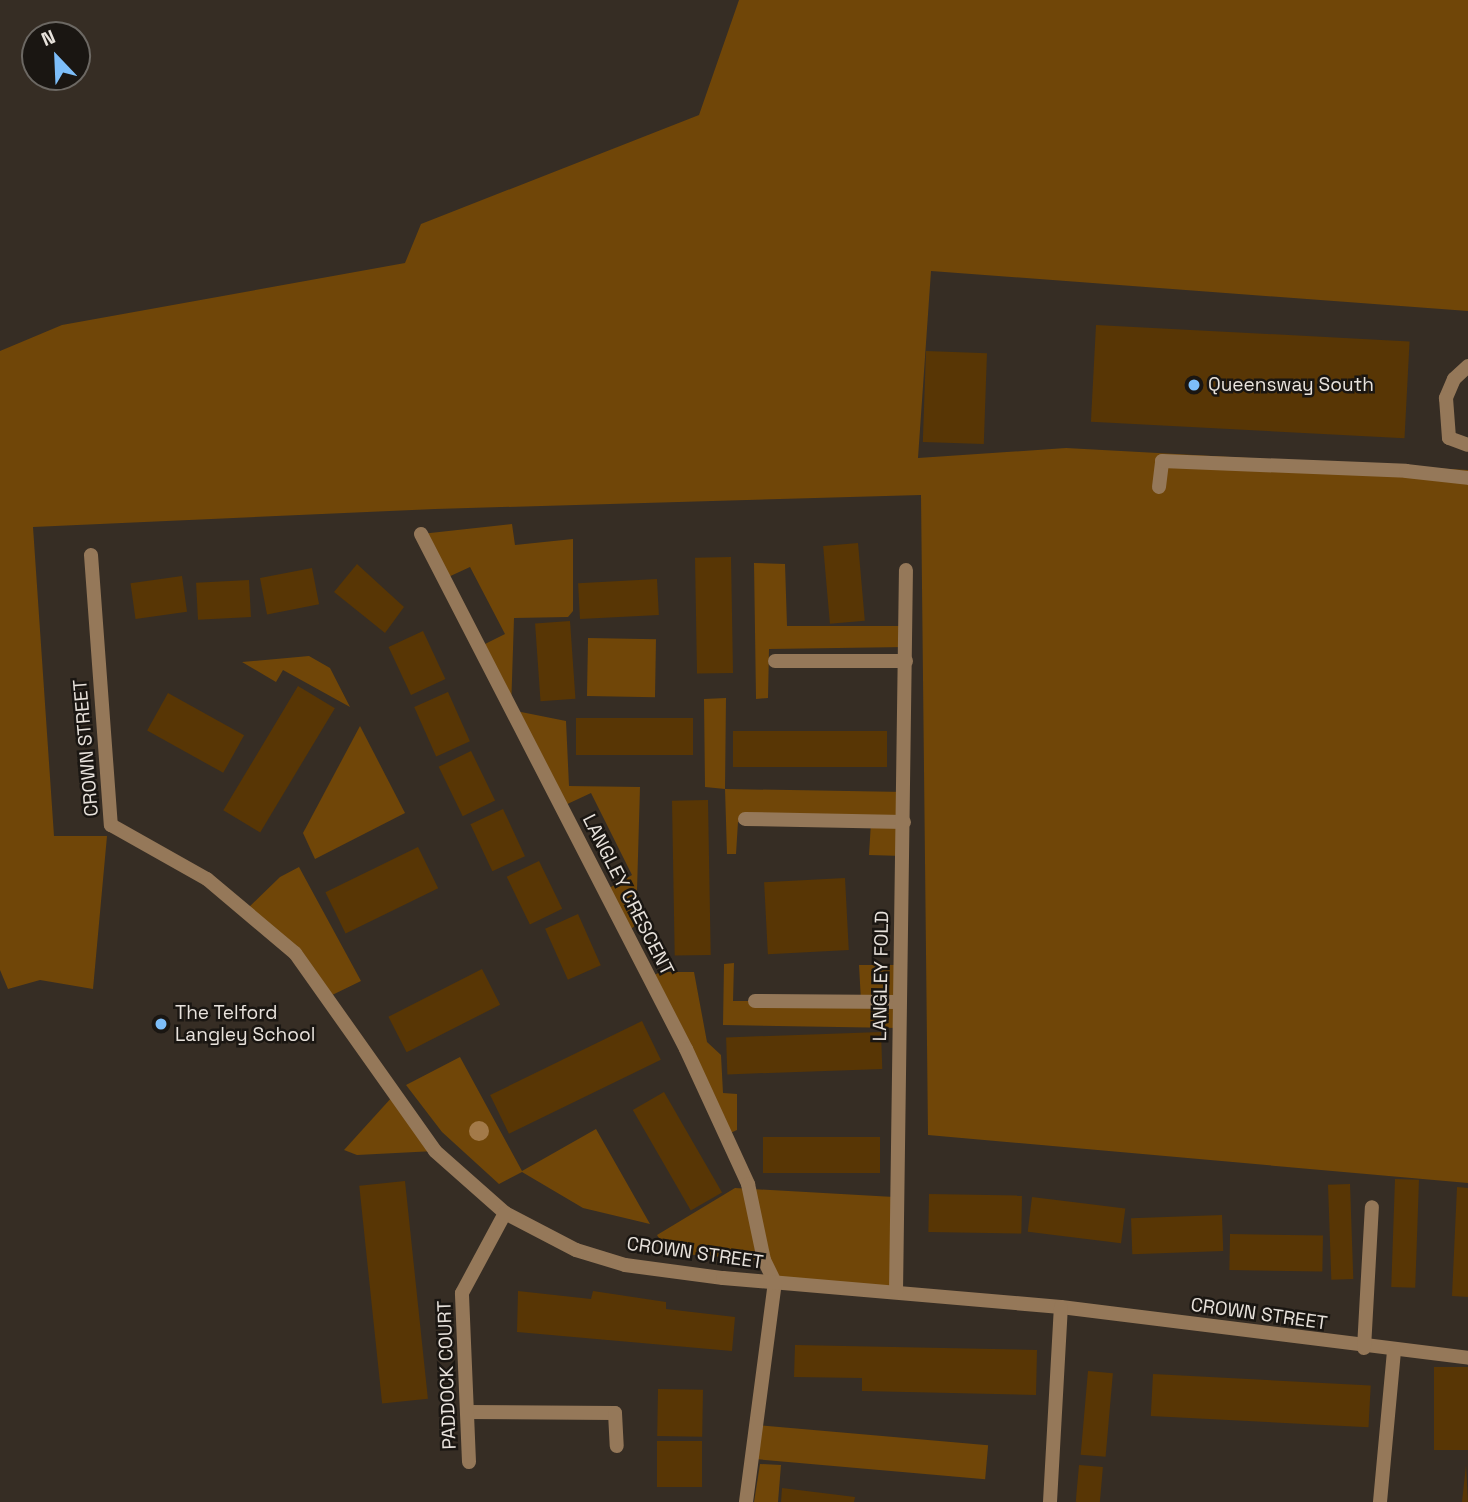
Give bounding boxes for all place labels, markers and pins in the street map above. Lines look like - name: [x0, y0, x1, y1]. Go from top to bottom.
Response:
- place label: Queensway South: [1208, 374, 1374, 396]
- marker: Queensway South: [1186, 377, 1202, 393]
- place label: The Telford Langley School: [175, 1002, 315, 1046]
- marker: The Telford Langley School: [153, 1016, 169, 1032]

